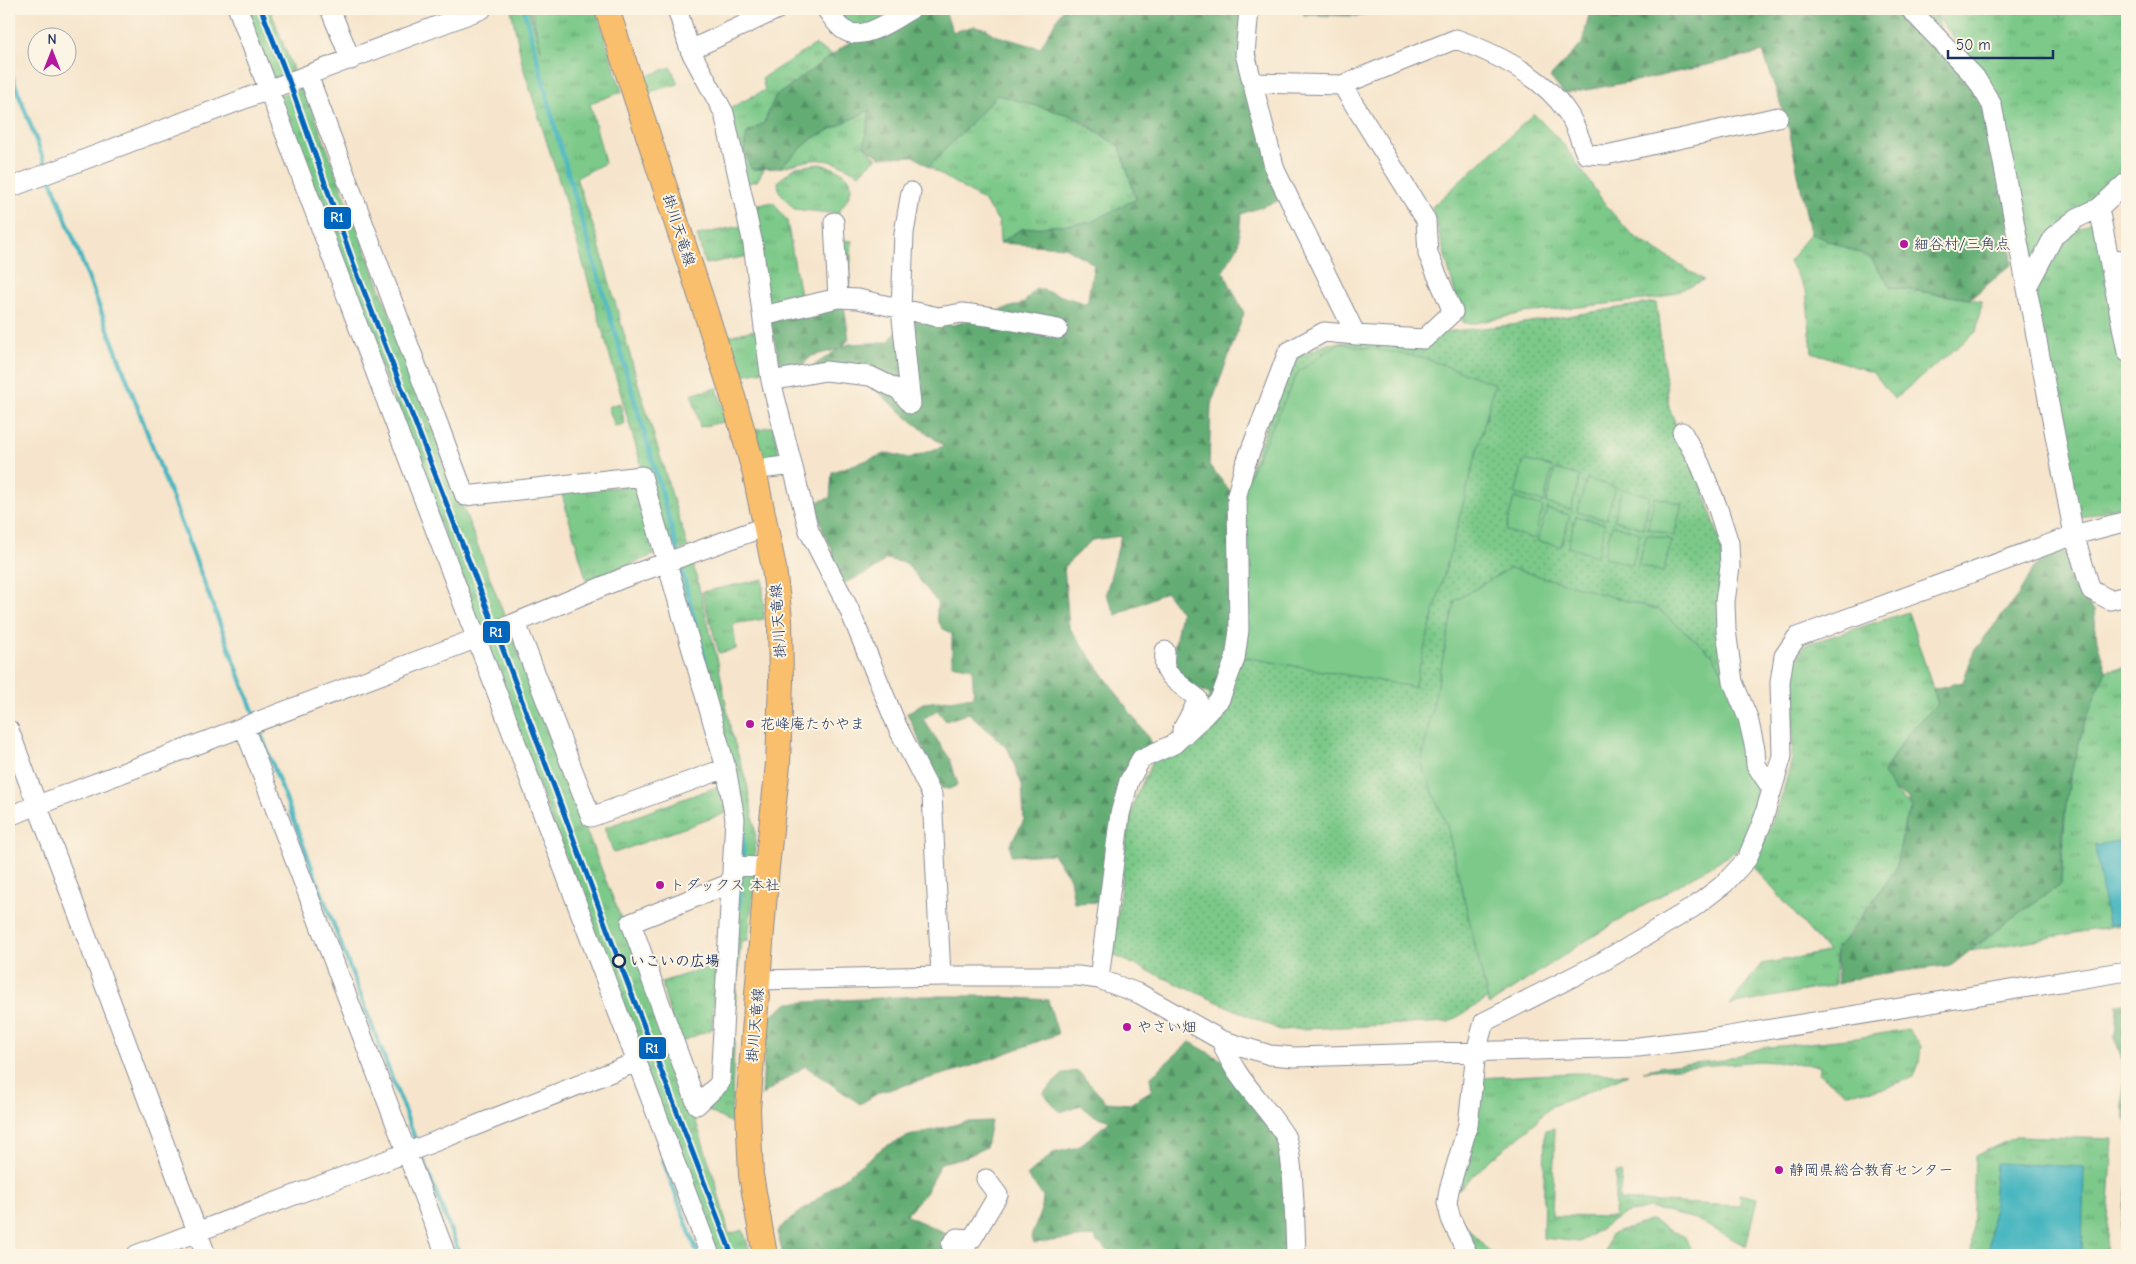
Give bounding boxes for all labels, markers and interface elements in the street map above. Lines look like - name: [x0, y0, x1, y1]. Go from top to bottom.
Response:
- north arrow: [28, 28, 78, 78]
- scale bar: [1948, 28, 2054, 60]
- text: N: [47, 31, 57, 48]
- text: 50 m: [1956, 36, 1991, 54]
- street label: 掛川天竜線: [659, 192, 699, 268]
- line badge: R1: [323, 206, 352, 230]
- text: R1: [330, 209, 344, 226]
- place label: 細谷村/三角点: [1914, 235, 2011, 253]
- marker: 細谷村/三角点: [1898, 238, 1910, 250]
- street label: 掛川天竜線: [766, 583, 790, 659]
- line badge: R1: [482, 620, 511, 644]
- text: R1: [489, 624, 503, 641]
- place label: 花峰庵たかやま: [760, 715, 865, 733]
- marker: 花峰庵たかやま: [744, 718, 756, 730]
- place label: トダックス 本社: [670, 876, 780, 894]
- marker: トダックス 本社: [654, 879, 666, 891]
- place label: いこいの広場: [630, 952, 720, 970]
- marker: いこいの広場: [612, 954, 626, 968]
- street label: 掛川天竜線: [743, 987, 767, 1063]
- place label: やさい畑: [1137, 1018, 1197, 1036]
- marker: やさい畑: [1121, 1021, 1133, 1033]
- line badge: R1: [638, 1036, 667, 1060]
- text: R1: [645, 1040, 659, 1057]
- place label: 静岡県総合教育センター: [1789, 1161, 1953, 1179]
- marker: 静岡県総合教育センター: [1773, 1164, 1785, 1176]

